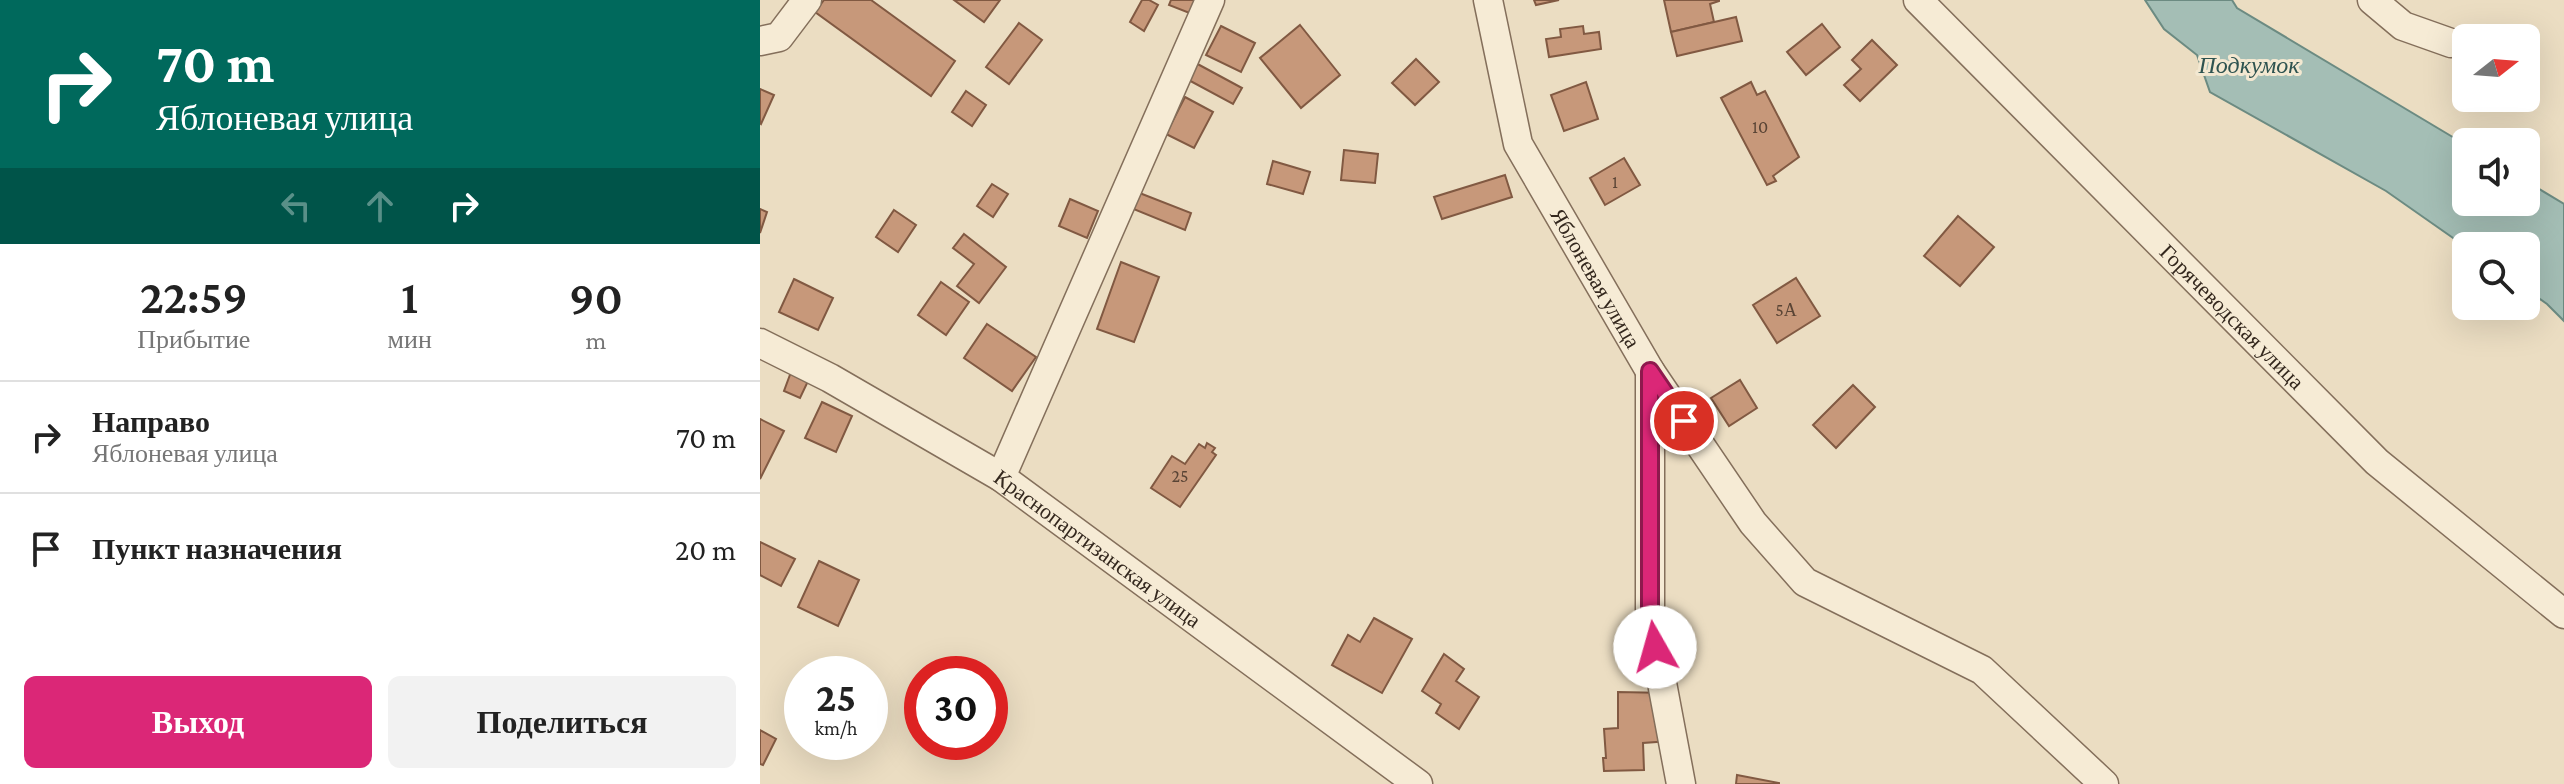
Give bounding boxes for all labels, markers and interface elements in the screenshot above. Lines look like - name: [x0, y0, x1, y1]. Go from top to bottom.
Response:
- north arrow: [2452, 24, 2540, 112]
- map controls: [2452, 24, 2540, 320]
- icon: right: [24, 32, 128, 136]
- text: 70 m: [156, 32, 275, 94]
- water label: Подкумок: [2198, 51, 2300, 78]
- text: Яблоневая улица: [156, 98, 413, 138]
- house number: 10: [1752, 117, 1768, 137]
- button: sound: [2452, 128, 2540, 216]
- house number: 1: [1612, 172, 1618, 192]
- icon: left: [274, 184, 318, 228]
- icon: ahead: [358, 184, 402, 228]
- icon: right: [442, 184, 486, 228]
- street label: Яблоневая улица: [1545, 204, 1646, 353]
- button: search: [2452, 232, 2540, 320]
- street label: Горячеводская улица: [2155, 239, 2309, 395]
- text: 22:59: [140, 270, 248, 323]
- text: 1: [401, 270, 418, 323]
- text: 90: [569, 271, 623, 324]
- house number: 5А: [1775, 300, 1797, 320]
- text: Прибытие: [137, 325, 250, 354]
- text: мин: [388, 325, 432, 354]
- text: m: [585, 326, 606, 355]
- pin: [1650, 387, 1718, 455]
- icon: arrive: [1662, 399, 1706, 443]
- text: Направо: [92, 405, 210, 438]
- icon: right: [24, 415, 68, 459]
- text: 70 m: [676, 421, 736, 454]
- text: Яблоневая улица: [92, 439, 278, 468]
- street label: Краснопартизанская улица: [989, 464, 1206, 633]
- house number: 25: [1171, 466, 1189, 486]
- icon: arrive: [24, 527, 68, 571]
- text: Пункт назначения: [92, 532, 342, 565]
- text: 20 m: [675, 533, 736, 566]
- position arrow: [1613, 605, 1697, 689]
- speed limit sign: 30: [904, 656, 1008, 760]
- text: 25: [816, 675, 856, 720]
- button: Выход: [24, 676, 372, 768]
- button: Поделиться: [388, 676, 736, 768]
- text: km/h: [814, 717, 858, 739]

